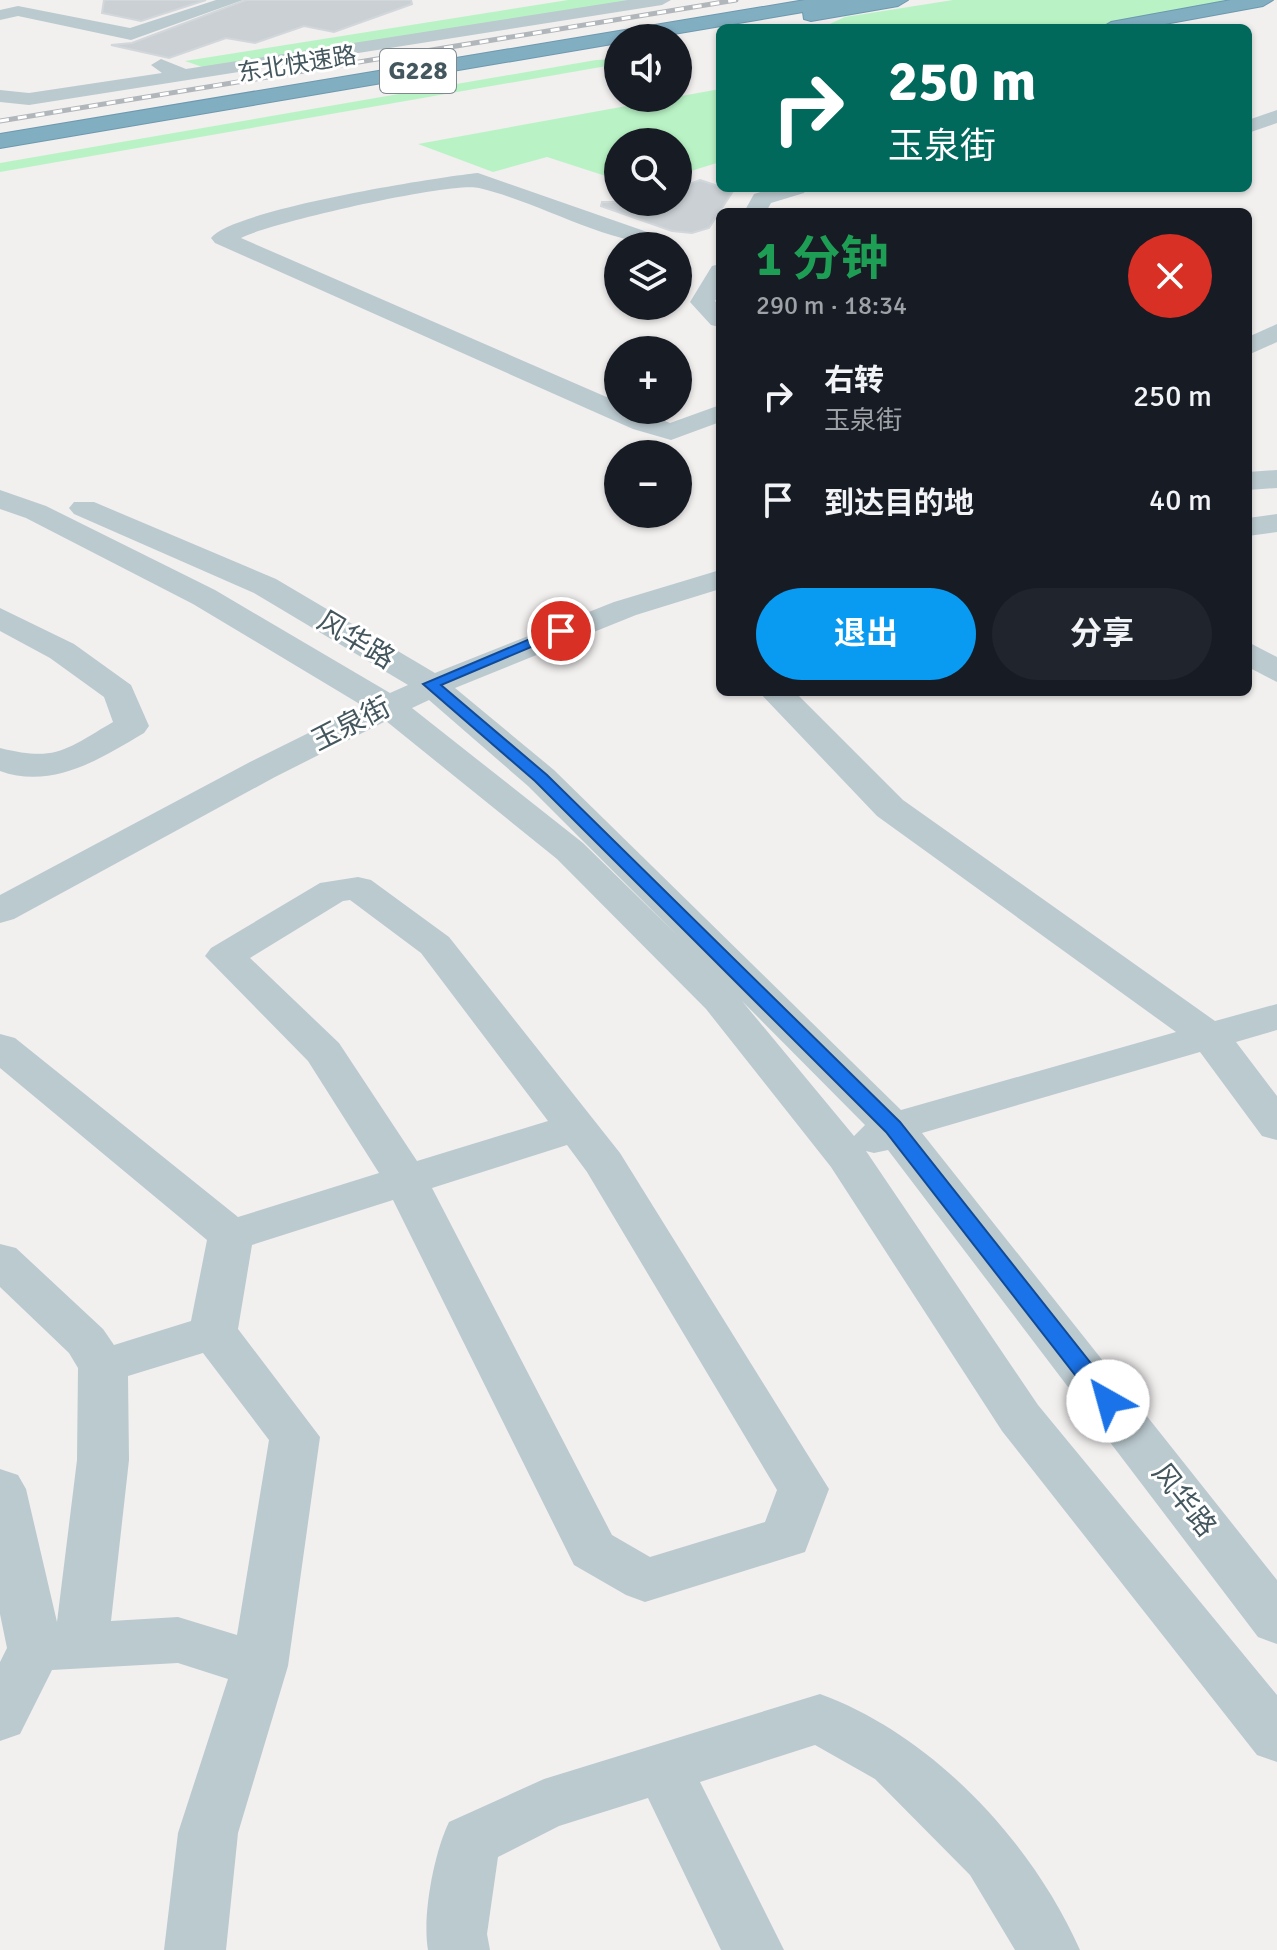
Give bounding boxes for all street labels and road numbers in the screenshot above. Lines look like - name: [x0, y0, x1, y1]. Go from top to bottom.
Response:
- street label: 东北快速路: [235, 40, 359, 88]
- road number: G228: [380, 49, 456, 93]
- street label: 风华路: [311, 604, 401, 676]
- street label: 玉泉街: [306, 690, 396, 758]
- street label: 风华路: [1145, 1456, 1223, 1544]

